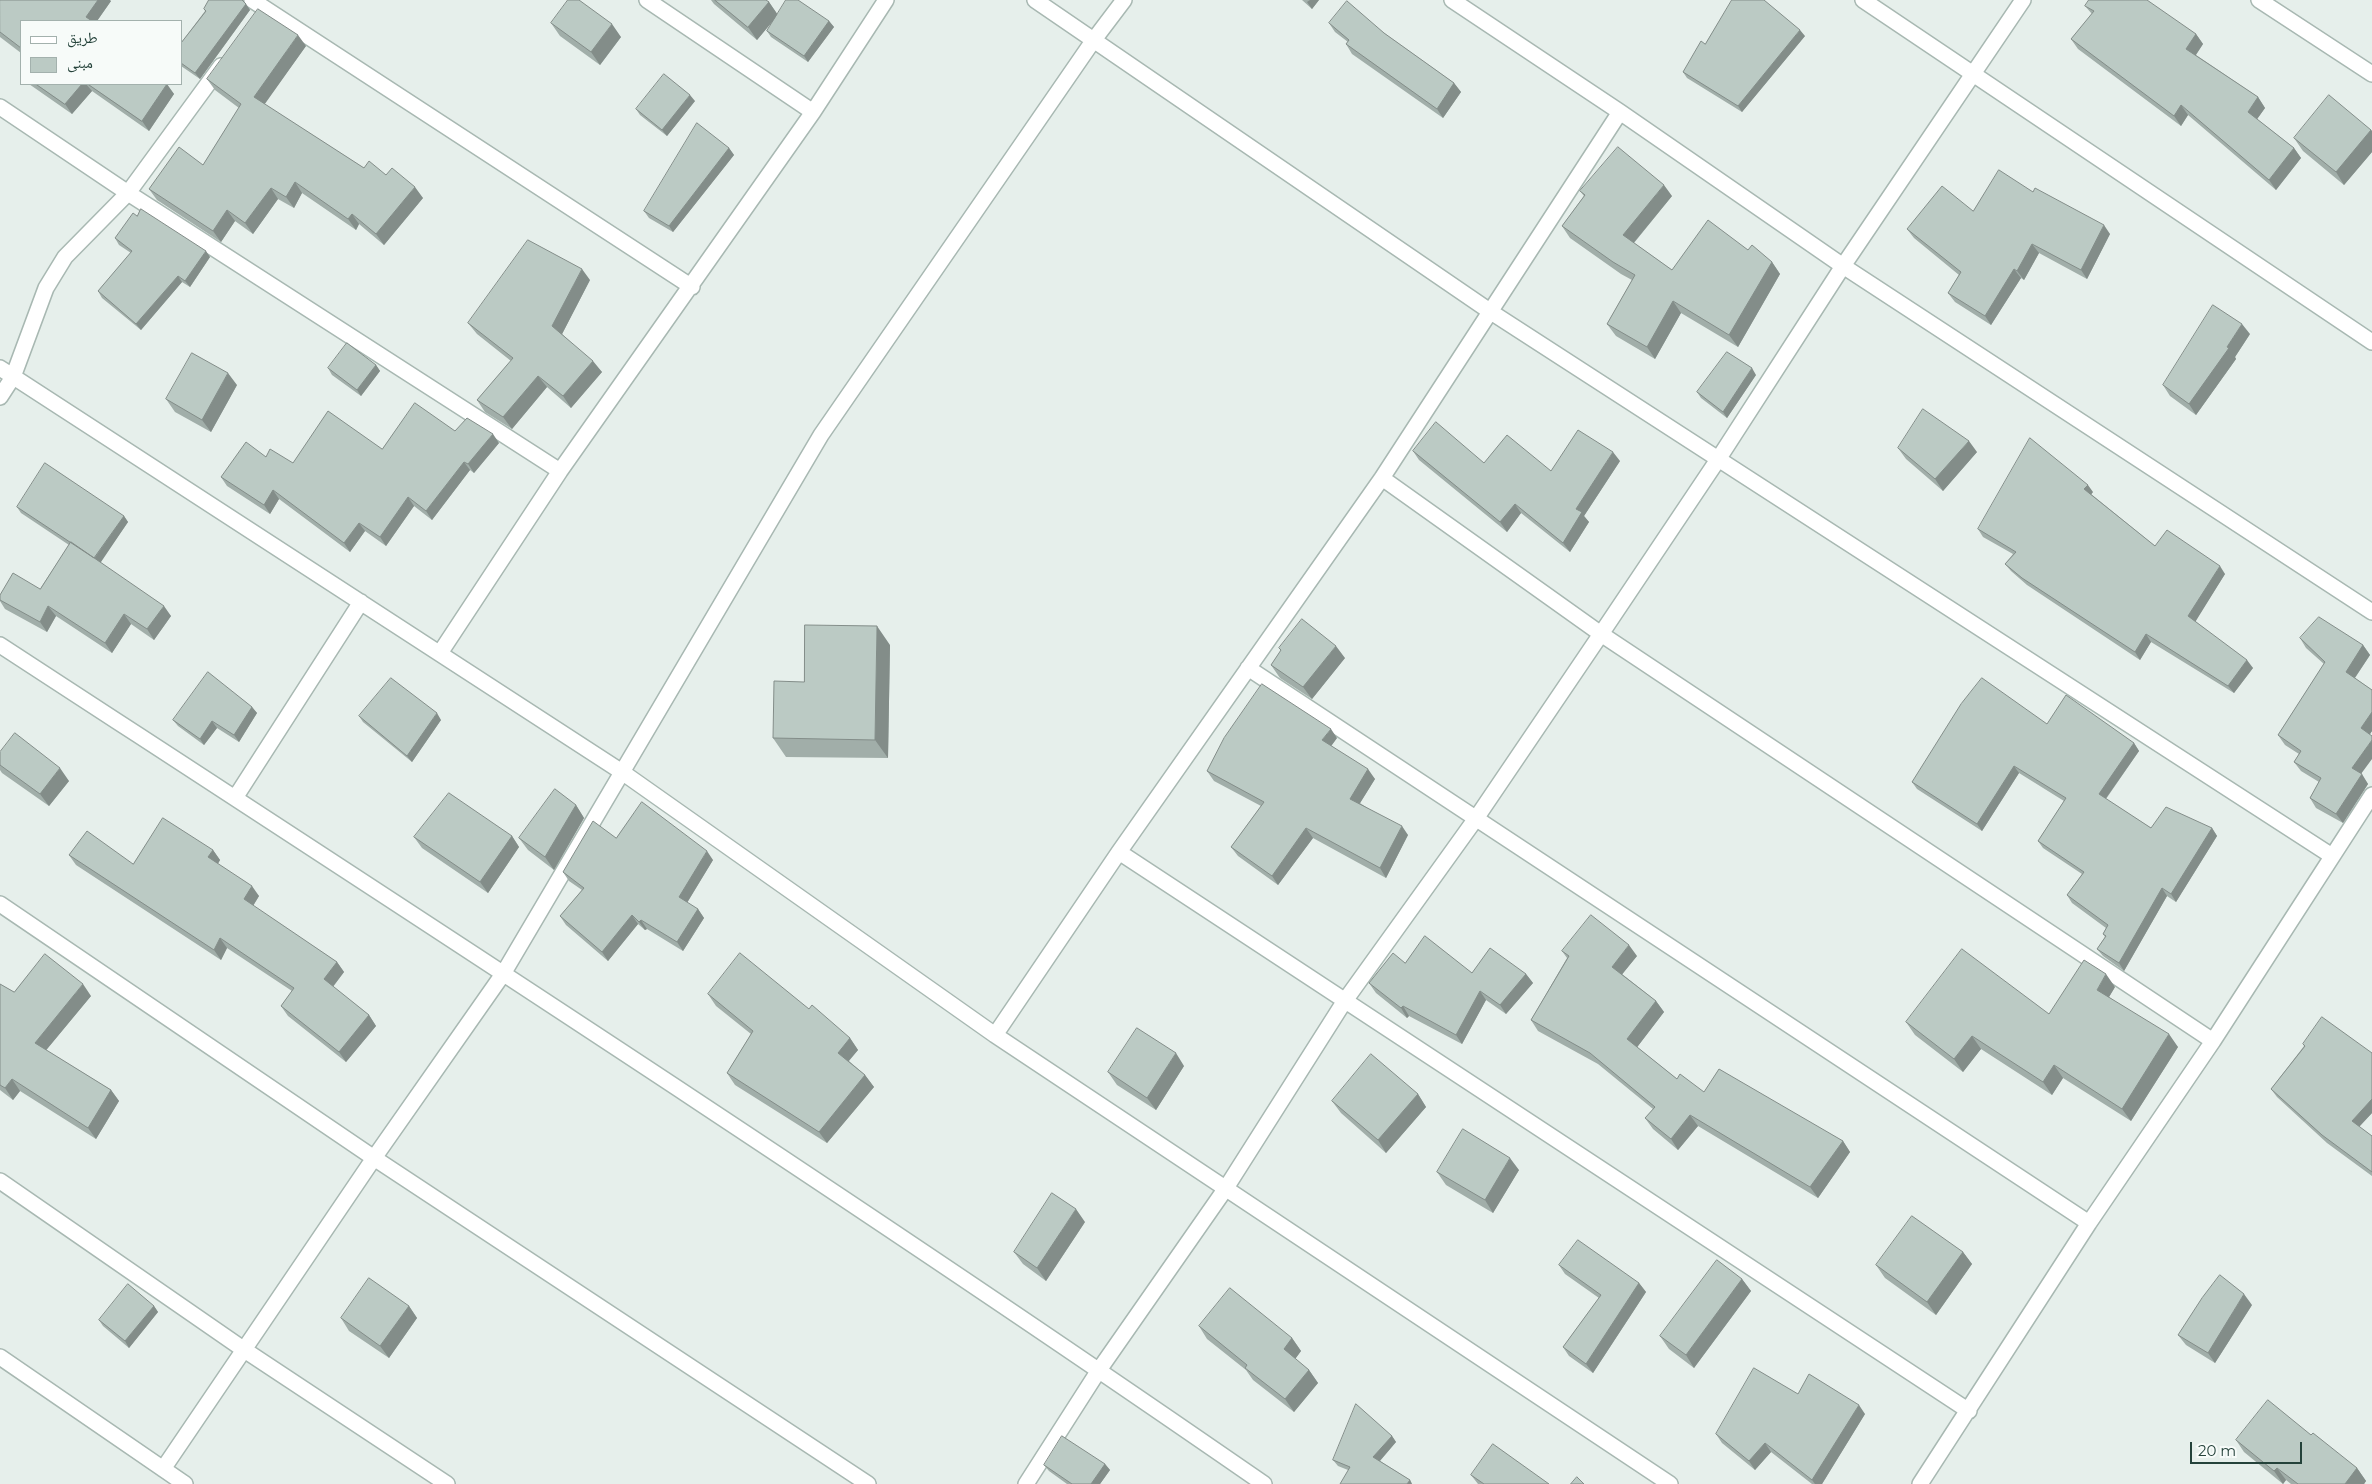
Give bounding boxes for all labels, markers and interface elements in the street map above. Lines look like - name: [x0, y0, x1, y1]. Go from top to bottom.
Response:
- legend: [20, 20, 182, 85]
- text: طريق: [67, 28, 98, 47]
- text: مبنى: [67, 53, 93, 72]
- scale bar: [2192, 1432, 2304, 1464]
- text: 20 m: [2198, 1441, 2236, 1460]

